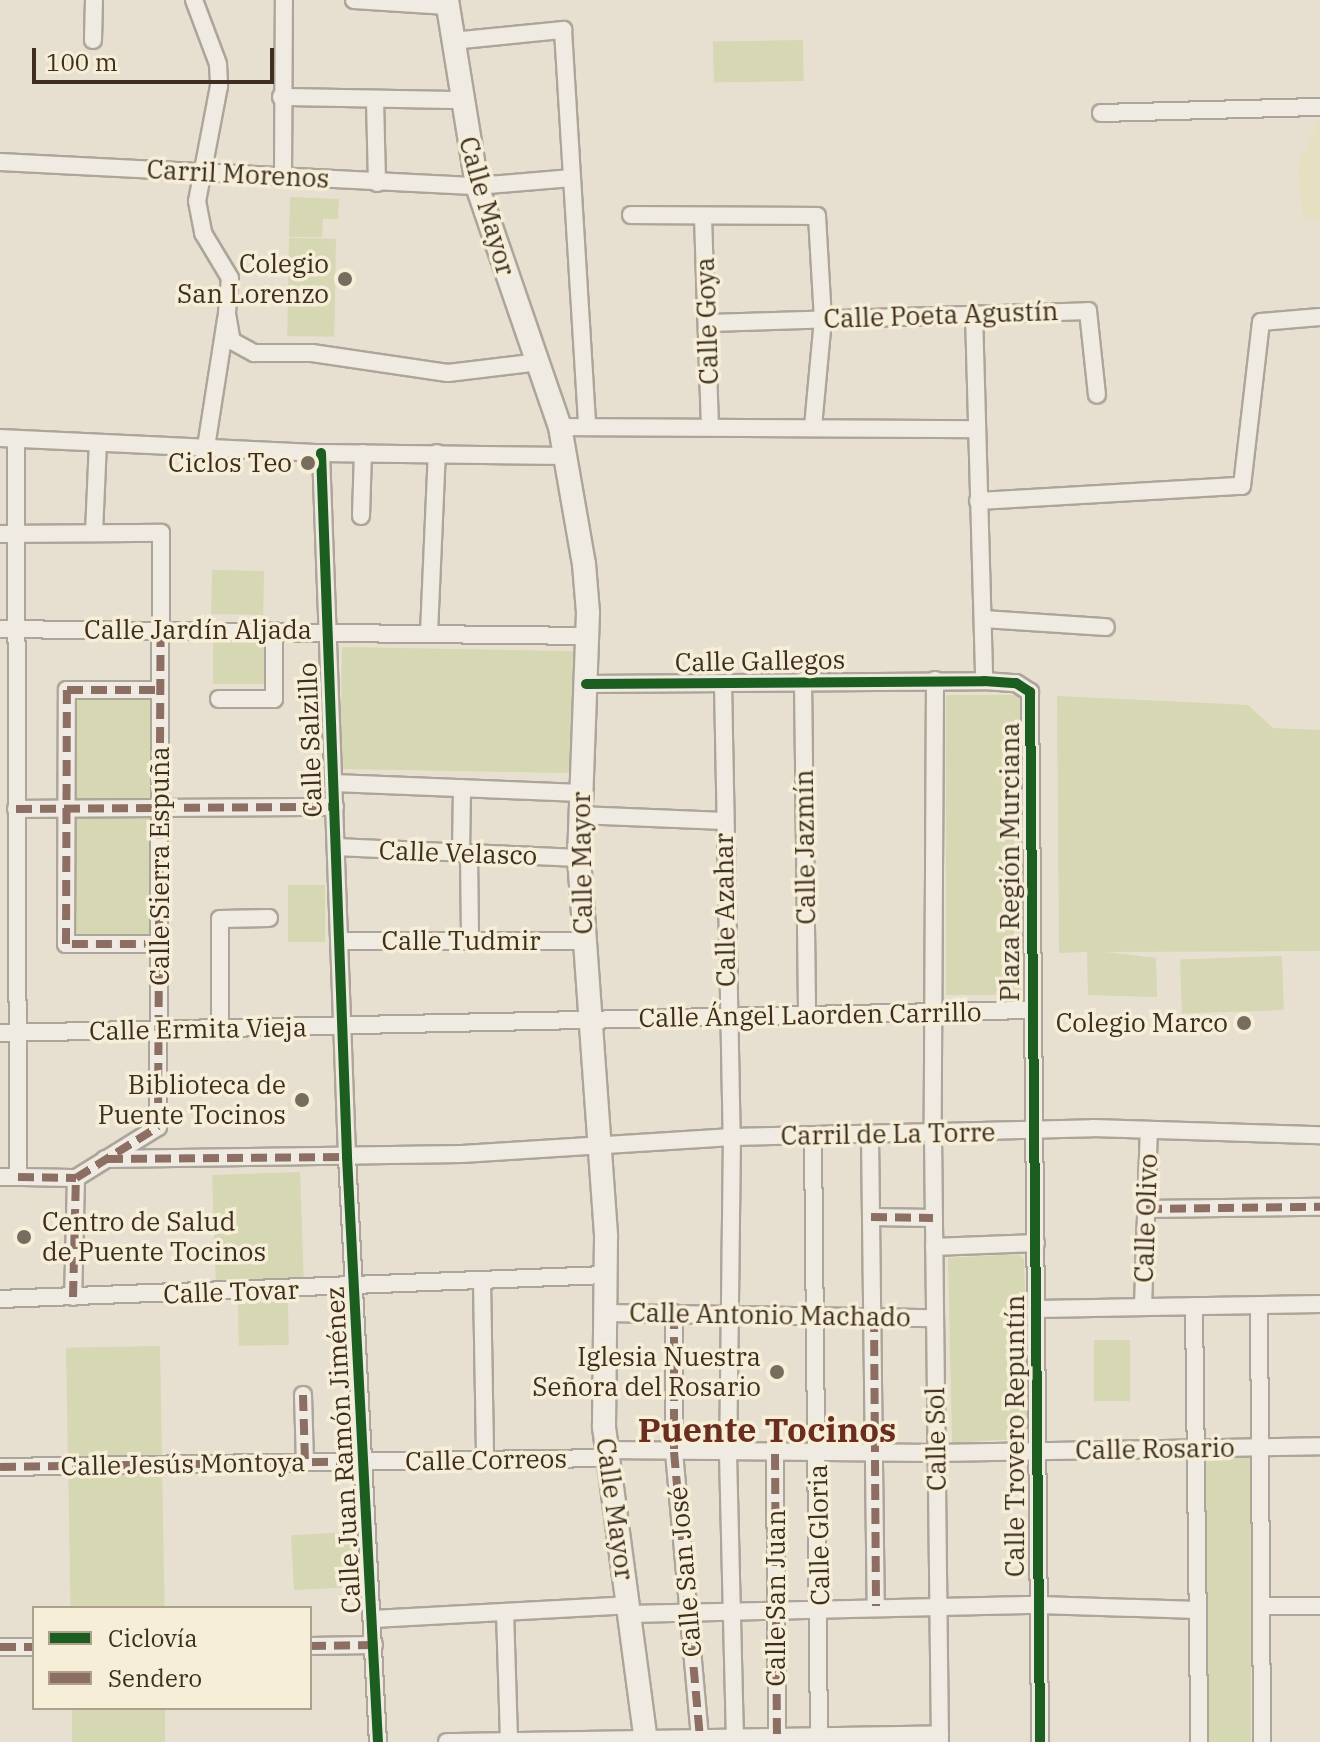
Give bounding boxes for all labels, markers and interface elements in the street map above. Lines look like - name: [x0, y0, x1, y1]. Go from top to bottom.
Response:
- scale bar: [36, 32, 278, 82]
- text: 100 m: [46, 46, 118, 78]
- street label: Calle Mayor: [452, 133, 522, 279]
- street label: Carril Morenos: [146, 154, 330, 194]
- place label: Colegio San Lorenzo: [177, 248, 329, 310]
- street label: Calle Goya: [689, 257, 725, 385]
- marker: Colegio San Lorenzo: [336, 270, 354, 288]
- street label: Calle Poeta Agustín: [823, 295, 1059, 335]
- place label: Ciclos Teo: [168, 447, 292, 479]
- marker: Ciclos Teo: [299, 454, 317, 472]
- street label: Calle Jardín Aljada: [84, 614, 312, 646]
- street label: Calle Gallegos: [675, 644, 845, 678]
- street label: Calle Salzillo: [292, 662, 328, 818]
- street label: Plaza Región Murciana: [994, 722, 1026, 1002]
- street label: Calle Sierra Espuña: [144, 746, 176, 986]
- street label: Calle Jazmín: [788, 769, 822, 925]
- street label: Calle Mayor: [565, 791, 599, 935]
- street label: Calle Azahar: [708, 833, 742, 987]
- street label: Calle Velasco: [378, 835, 538, 871]
- street label: Calle Tudmir: [381, 925, 541, 957]
- street label: Calle Ángel Laorden Carrillo: [638, 996, 982, 1034]
- place label: Colegio Marco: [1056, 1007, 1228, 1039]
- street label: Calle Ermita Vieja: [89, 1012, 307, 1046]
- marker: Colegio Marco: [1235, 1014, 1253, 1032]
- place label: Biblioteca de Puente Tocinos: [98, 1069, 286, 1130]
- marker: Biblioteca de Puente Tocinos: [293, 1091, 311, 1109]
- street label: Carril de La Torre: [780, 1117, 996, 1151]
- street label: Calle Olivo: [1128, 1153, 1164, 1283]
- place label: Centro de Salud de Puente Tocinos: [42, 1206, 266, 1268]
- marker: Centro de Salud de Puente Tocinos: [13, 1226, 35, 1248]
- street label: Calle Tovar: [163, 1274, 299, 1310]
- street label: Calle Juan Ramón Jiménez: [319, 1286, 367, 1614]
- street label: Calle Trovero Repuntín: [999, 1295, 1031, 1577]
- street label: Calle Antonio Machado: [629, 1297, 911, 1333]
- place label: Iglesia Nuestra Señora del Rosario: [532, 1341, 761, 1402]
- marker: Iglesia Nuestra Señora del Rosario: [768, 1363, 786, 1381]
- street label: Calle Sol: [919, 1387, 953, 1491]
- district label: Puente Tocinos: [638, 1410, 896, 1450]
- street label: Calle Rosario: [1075, 1432, 1235, 1466]
- street label: Calle Mayor: [590, 1436, 640, 1582]
- street label: Calle Correos: [405, 1443, 567, 1477]
- street label: Calle Jesús Montoya: [60, 1446, 306, 1482]
- street label: Calle Gloria: [802, 1464, 836, 1606]
- street label: Calle San José: [662, 1485, 708, 1659]
- street label: Calle San Juan: [760, 1509, 792, 1687]
- legend: [32, 1606, 312, 1710]
- text: Ciclovía: [108, 1622, 198, 1654]
- text: Sendero: [108, 1662, 202, 1694]

